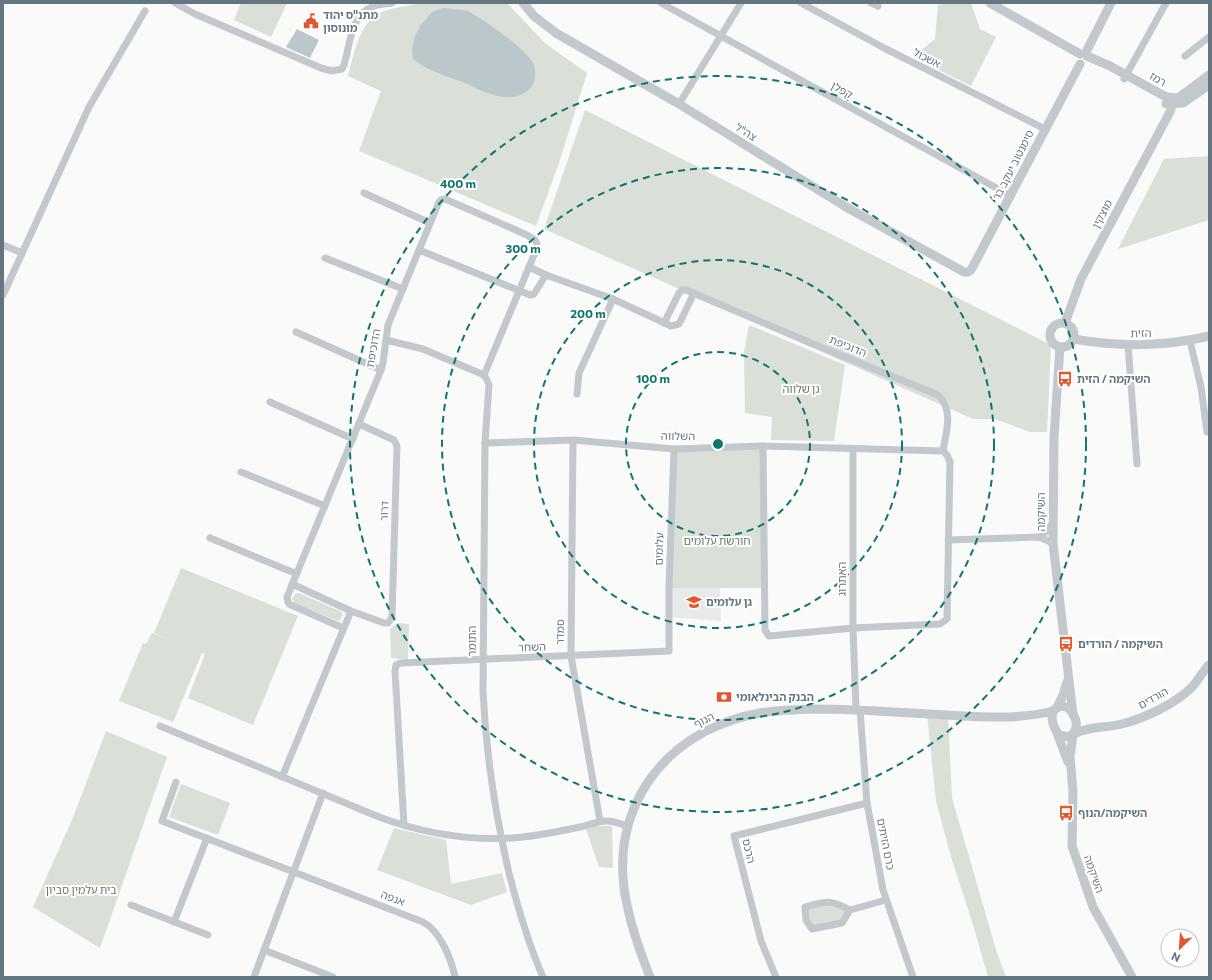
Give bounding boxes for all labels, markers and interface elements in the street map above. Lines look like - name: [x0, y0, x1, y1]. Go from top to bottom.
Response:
- place label: מתנ"ס יהוד מונוסון: [323, 8, 378, 34]
- public building icon: מתנ"ס יהוד מונוסון: [302, 12, 320, 30]
- street label: אשכול: [911, 45, 943, 70]
- street label: רמז: [1148, 69, 1169, 88]
- street label: קפלן: [829, 78, 855, 101]
- street label: צה"ל: [733, 120, 759, 143]
- street label: סימנטוב יעקב בר: [989, 128, 1036, 202]
- text: 400 m: [440, 176, 476, 190]
- street label: מוצקין: [1089, 197, 1114, 230]
- text: 300 m: [505, 241, 541, 255]
- text: 200 m: [570, 306, 606, 320]
- street label: הזית: [1130, 326, 1152, 339]
- street label: הדוכיפת: [363, 327, 382, 368]
- street label: הדוכיפת: [828, 332, 869, 359]
- bus stop icon: השיקמה / הזית: [1056, 370, 1074, 388]
- text: 100 m: [636, 371, 670, 385]
- place label: השיקמה / הזית: [1077, 372, 1151, 385]
- park label: גן שלווה: [782, 382, 820, 395]
- street label: השלווה: [661, 429, 695, 442]
- centre of rings: [711, 437, 725, 451]
- street label: השיקמה: [1034, 492, 1047, 532]
- street label: דרור: [377, 501, 390, 521]
- street label: עלומים: [651, 532, 666, 566]
- park label: חורשת עלומים: [683, 534, 751, 547]
- street label: האתרוג: [835, 562, 848, 596]
- school or university icon: גן עלומים: [685, 593, 703, 611]
- place label: גן עלומים: [706, 595, 753, 608]
- street label: סמדר: [553, 619, 566, 645]
- street label: התומר: [465, 626, 478, 656]
- bus stop icon: השיקמה / הורדים: [1057, 635, 1075, 653]
- place label: השיקמה / הורדים: [1078, 637, 1163, 650]
- street label: השחר: [518, 640, 546, 653]
- street label: הורדים: [1136, 684, 1170, 711]
- bank icon: הבנק הבינלאומי: [715, 688, 733, 706]
- place label: הבנק הבינלאומי: [736, 690, 814, 703]
- street label: הנוף: [691, 709, 716, 730]
- bus stop icon: השיקמה/הנוף: [1057, 804, 1075, 822]
- place label: השיקמה/הנוף: [1078, 806, 1147, 819]
- street label: כרם הזיתים: [875, 817, 898, 871]
- street label: הרכס: [740, 837, 759, 865]
- street label: השיקמה: [1082, 853, 1107, 895]
- park label: בית עלמין סביון: [46, 883, 117, 896]
- street label: אנפה: [379, 887, 407, 908]
- north arrow: [1160, 928, 1200, 968]
- text: N: [1169, 950, 1182, 965]

